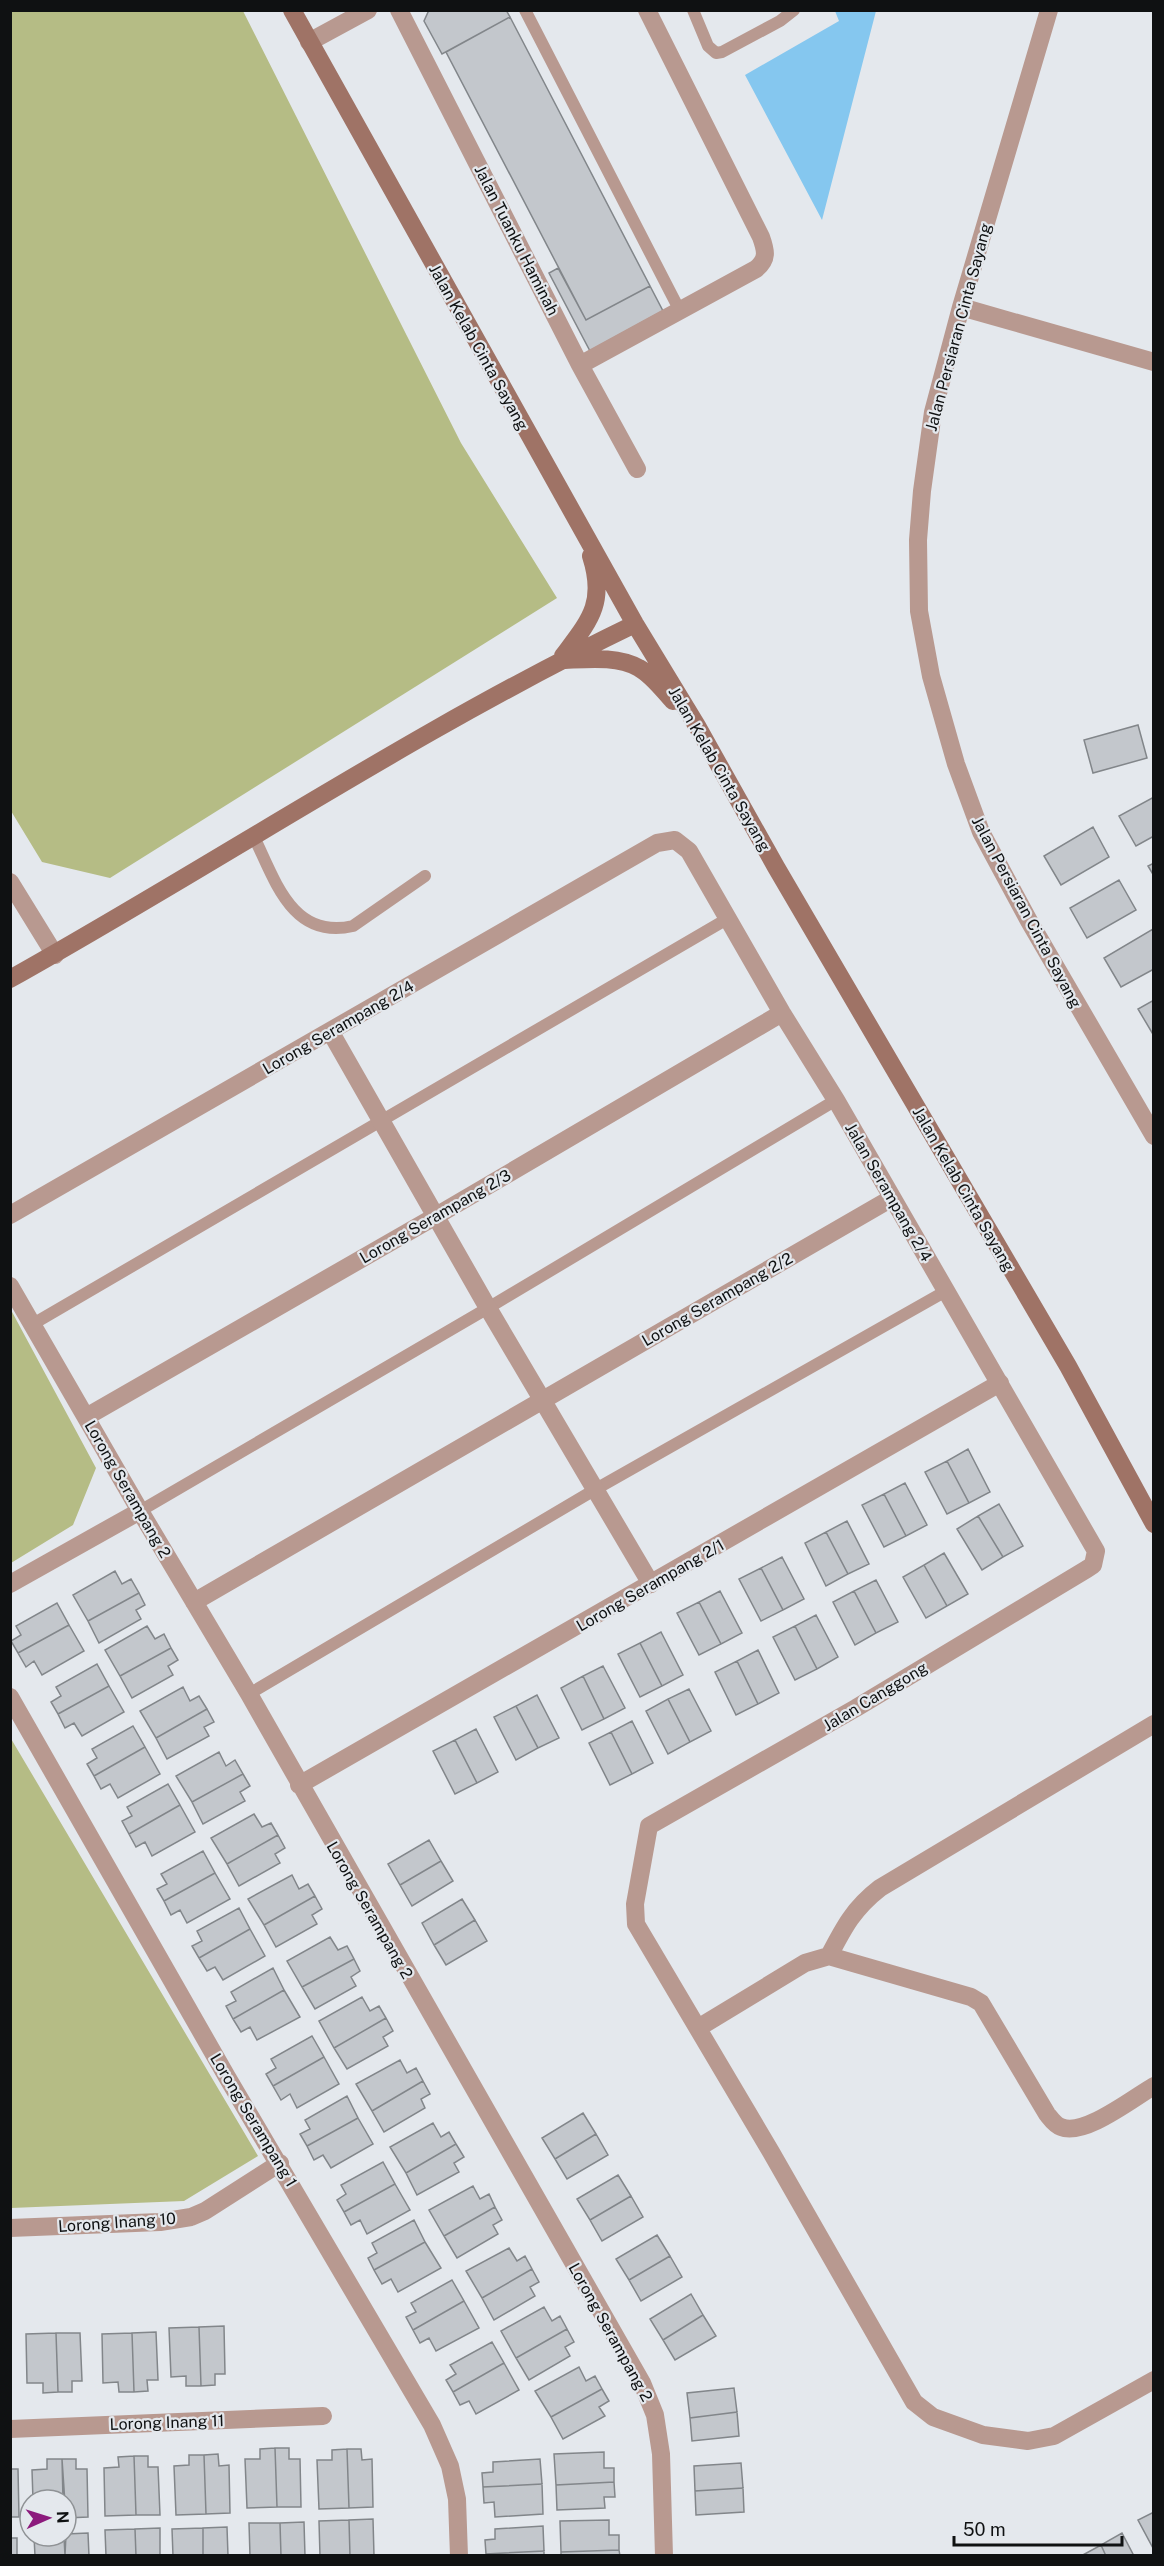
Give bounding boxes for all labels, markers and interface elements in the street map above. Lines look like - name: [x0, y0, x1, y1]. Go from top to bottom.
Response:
- street label: Jalan Tuanku Haminah: [470, 162, 563, 318]
- street label: Jalan Persiaran Cinta Sayang: [922, 221, 995, 433]
- street label: Jalan Kelab Cinta Sayang: [425, 261, 532, 434]
- street label: Jalan Kelab Cinta Sayang: [665, 684, 775, 855]
- street label: Jalan Persiaran Cinta Sayang: [968, 813, 1085, 1011]
- street label: Lorong Serampang 2/4: [259, 976, 417, 1078]
- street label: Jalan Kelab Cinta Sayang: [909, 1104, 1019, 1275]
- street label: Jalan Serampang 2/4: [841, 1120, 936, 1265]
- street label: Lorong Serampang 2/3: [356, 1165, 514, 1267]
- street label: Lorong Serampang 2/2: [639, 1249, 796, 1350]
- street label: Lorong Serampang 2: [80, 1417, 175, 1561]
- street label: Lorong Serampang 2/1: [573, 1535, 728, 1636]
- street label: Jalan Canggong: [820, 1658, 931, 1735]
- street label: Lorong Serampang 2: [322, 1838, 417, 1982]
- street label: Lorong Serampang 1: [206, 2050, 301, 2191]
- street label: Lorong Inang 10: [57, 2209, 177, 2236]
- street label: Lorong Serampang 2: [565, 2260, 657, 2405]
- street label: Lorong Inang 11: [109, 2411, 225, 2434]
- north arrow: [18, 2488, 78, 2548]
- scale bar: [954, 2509, 1122, 2547]
- text: N: [53, 2510, 72, 2524]
- text: 50 m: [963, 2519, 1006, 2540]

